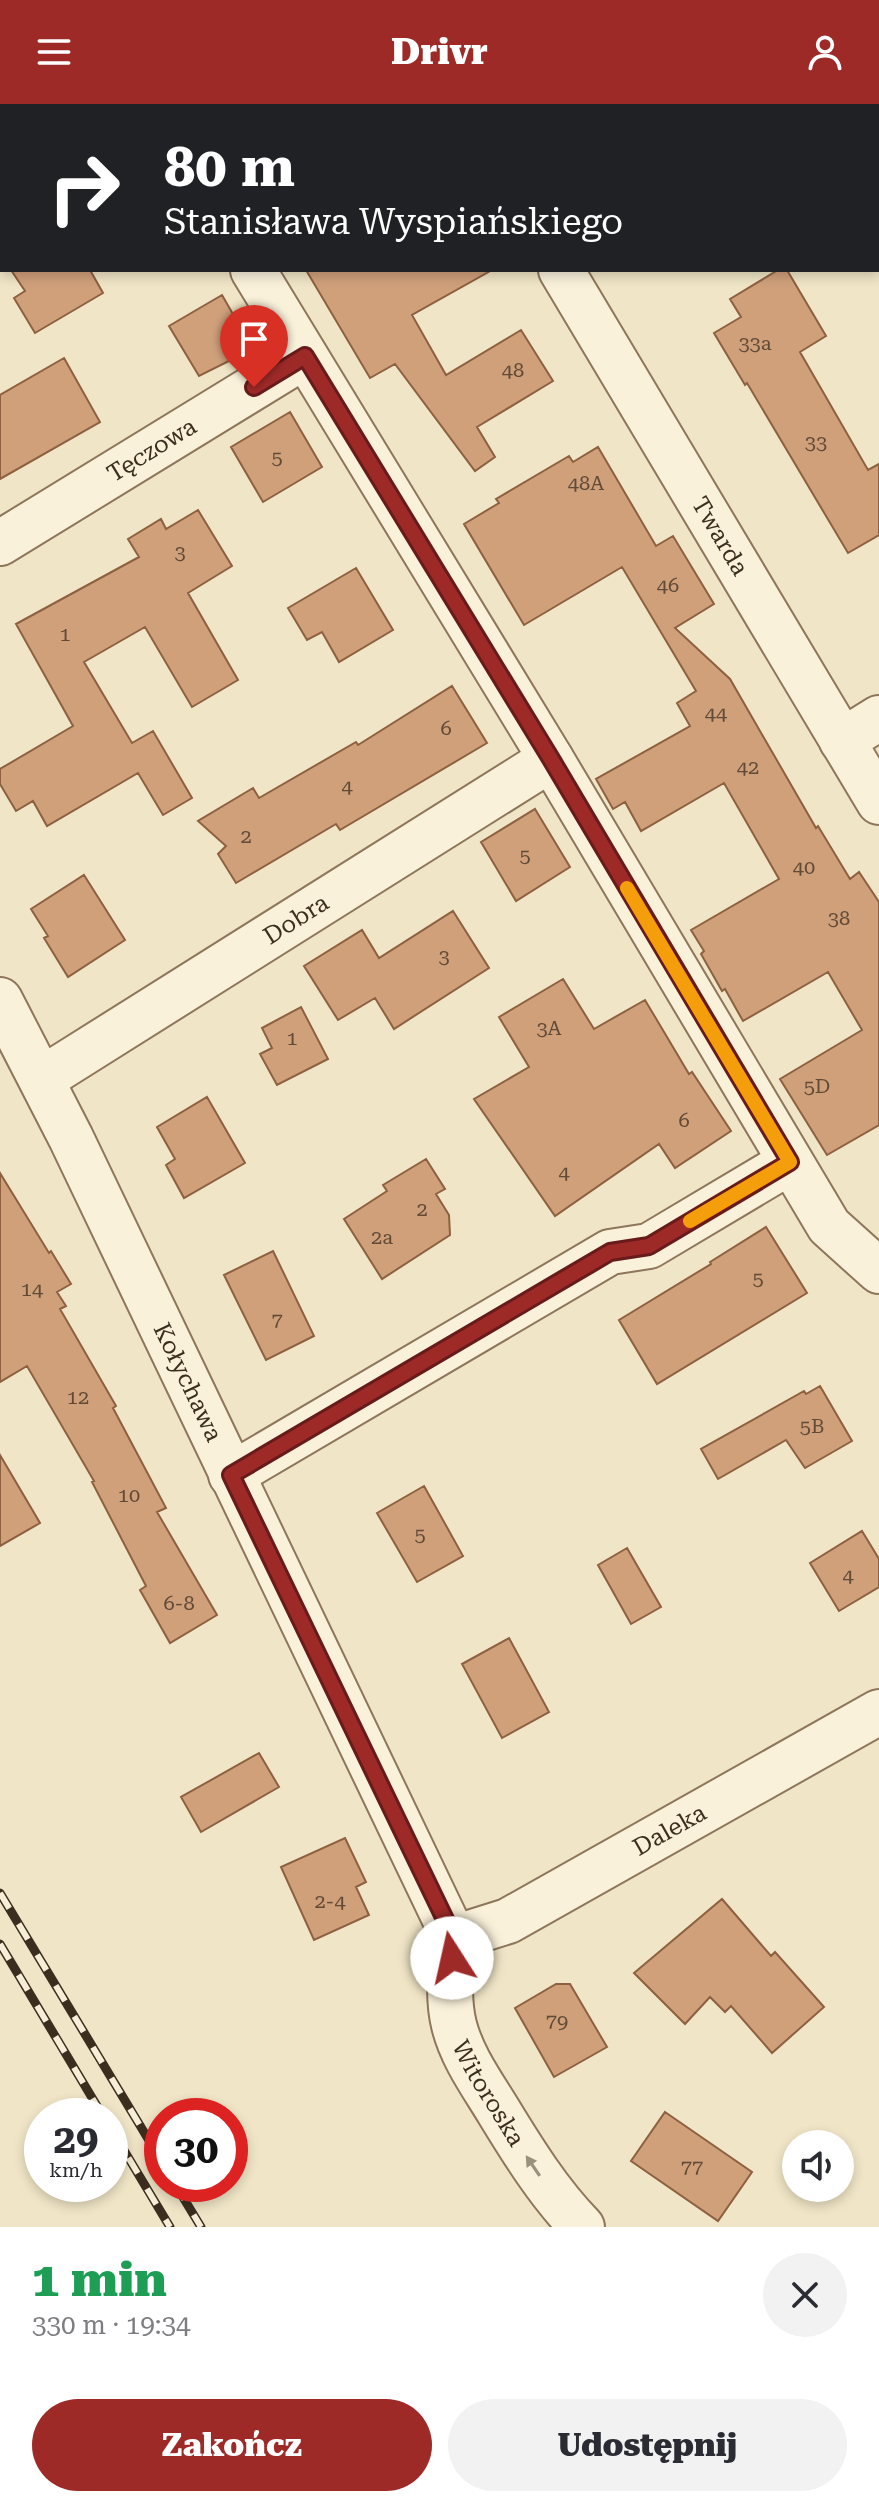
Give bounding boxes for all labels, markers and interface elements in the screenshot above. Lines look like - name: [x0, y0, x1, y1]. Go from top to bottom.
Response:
- icon: menu: [32, 30, 76, 74]
- icon: person: [803, 30, 847, 74]
- text: Drivr: [391, 31, 488, 73]
- text: 80 m: [164, 134, 295, 200]
- icon: right: [32, 136, 136, 240]
- text: Stanisława Wyspiańskiego: [164, 201, 623, 243]
- pin: [220, 305, 288, 387]
- icon: arrive: [232, 317, 276, 361]
- house number: 33a: [738, 331, 772, 355]
- house number: 48: [502, 358, 524, 382]
- street label: Tęczowa: [102, 412, 201, 488]
- house number: 33: [805, 430, 827, 454]
- house number: 5: [271, 445, 283, 469]
- house number: 48A: [568, 471, 604, 495]
- street label: Twarda: [686, 492, 754, 580]
- house number: 3: [174, 540, 186, 564]
- house number: 46: [657, 573, 679, 597]
- house number: 1: [59, 622, 71, 646]
- house number: 44: [705, 701, 728, 725]
- house number: 6: [440, 716, 452, 740]
- house number: 42: [737, 755, 759, 779]
- house number: 4: [341, 774, 353, 798]
- house number: 2: [240, 824, 252, 848]
- house number: 5: [519, 843, 531, 867]
- house number: 40: [793, 855, 815, 879]
- street label: Dobra: [258, 888, 334, 950]
- house number: 38: [828, 906, 850, 930]
- house number: 3: [438, 944, 450, 968]
- house number: 3A: [536, 1016, 562, 1040]
- house number: 1: [286, 1026, 298, 1050]
- house number: 5D: [804, 1074, 830, 1098]
- house number: 6: [678, 1108, 690, 1132]
- house number: 4: [558, 1160, 570, 1184]
- house number: 2: [416, 1197, 428, 1221]
- house number: 2a: [371, 1225, 393, 1249]
- house number: 5: [752, 1266, 764, 1290]
- house number: 14: [21, 1277, 44, 1301]
- house number: 7: [271, 1308, 283, 1332]
- street label: Kołychawa: [148, 1318, 228, 1446]
- house number: 12: [67, 1385, 89, 1409]
- house number: 5B: [800, 1414, 824, 1438]
- house number: 10: [118, 1483, 140, 1507]
- house number: 5: [414, 1522, 426, 1546]
- house number: 4: [842, 1563, 854, 1587]
- house number: 6-8: [163, 1591, 195, 1615]
- street label: Daleka: [628, 1798, 711, 1862]
- house number: 2-4: [314, 1889, 346, 1913]
- position arrow: [410, 1916, 494, 2000]
- house number: 79: [546, 2009, 568, 2033]
- street label: Witoroska: [446, 2036, 531, 2151]
- speed limit sign: 30: [144, 2098, 248, 2202]
- text: 29: [54, 2116, 98, 2163]
- map controls: [782, 2130, 854, 2202]
- button: sound: [782, 2130, 854, 2202]
- house number: 77: [681, 2155, 703, 2179]
- one-way arrow: [526, 2156, 541, 2177]
- text: km/h: [49, 2158, 103, 2182]
- text: 1 min: [32, 2252, 167, 2308]
- button: close: [763, 2253, 847, 2337]
- text: 330 m · 19:34: [32, 2310, 191, 2340]
- button: Zakończ: [32, 2399, 432, 2491]
- button: Udostępnij: [448, 2399, 847, 2491]

